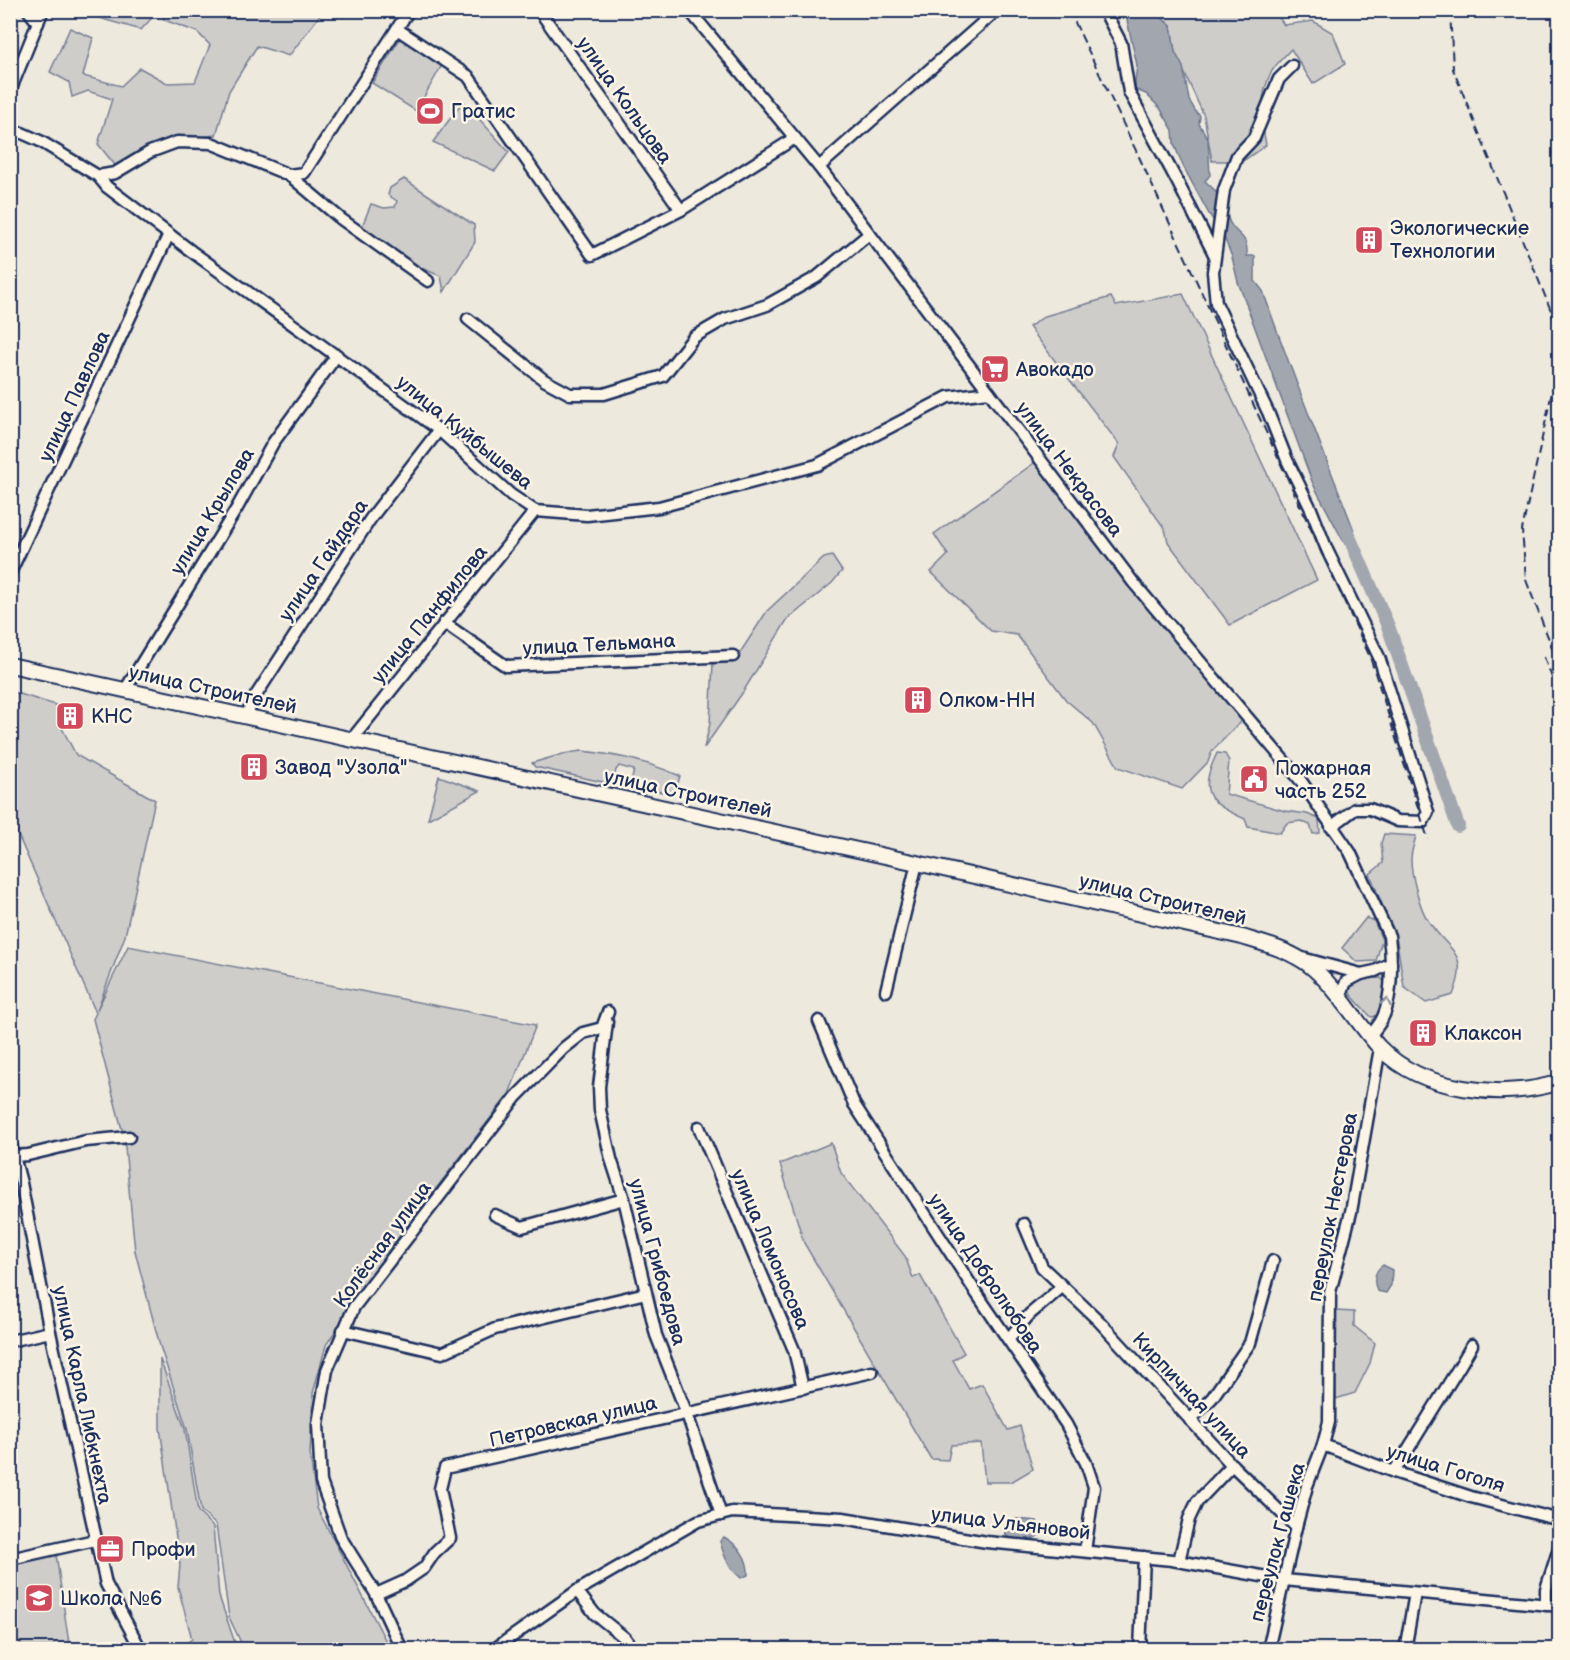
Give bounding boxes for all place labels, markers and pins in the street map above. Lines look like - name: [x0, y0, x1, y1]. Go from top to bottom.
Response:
- sports icon: Гратис: [414, 95, 446, 127]
- place label: Гратис: [451, 100, 516, 124]
- place label: Экологические Технологии: [1390, 217, 1529, 264]
- building icon: Экологические Технологии: [1353, 224, 1385, 256]
- supermarket icon: Авокадо: [979, 353, 1011, 385]
- place label: Авокадо: [1015, 358, 1094, 382]
- building icon: Олком-НН: [902, 684, 934, 716]
- place label: Олком-НН: [939, 689, 1036, 713]
- building icon: КНС: [54, 700, 86, 732]
- place label: КНС: [91, 705, 133, 729]
- building icon: Завод "Узола": [238, 751, 270, 783]
- place label: Завод "Узола": [275, 756, 407, 780]
- place label: Пожарная часть 252: [1275, 757, 1371, 804]
- public building icon: Пожарная часть 252: [1238, 763, 1270, 795]
- building icon: Клаксон: [1407, 1017, 1439, 1049]
- place label: Клаксон: [1444, 1022, 1522, 1046]
- office icon: Профи: [94, 1533, 126, 1565]
- place label: Профи: [131, 1538, 196, 1562]
- school or university icon: Школа №6: [23, 1582, 55, 1614]
- place label: Школа №6: [60, 1587, 162, 1611]

